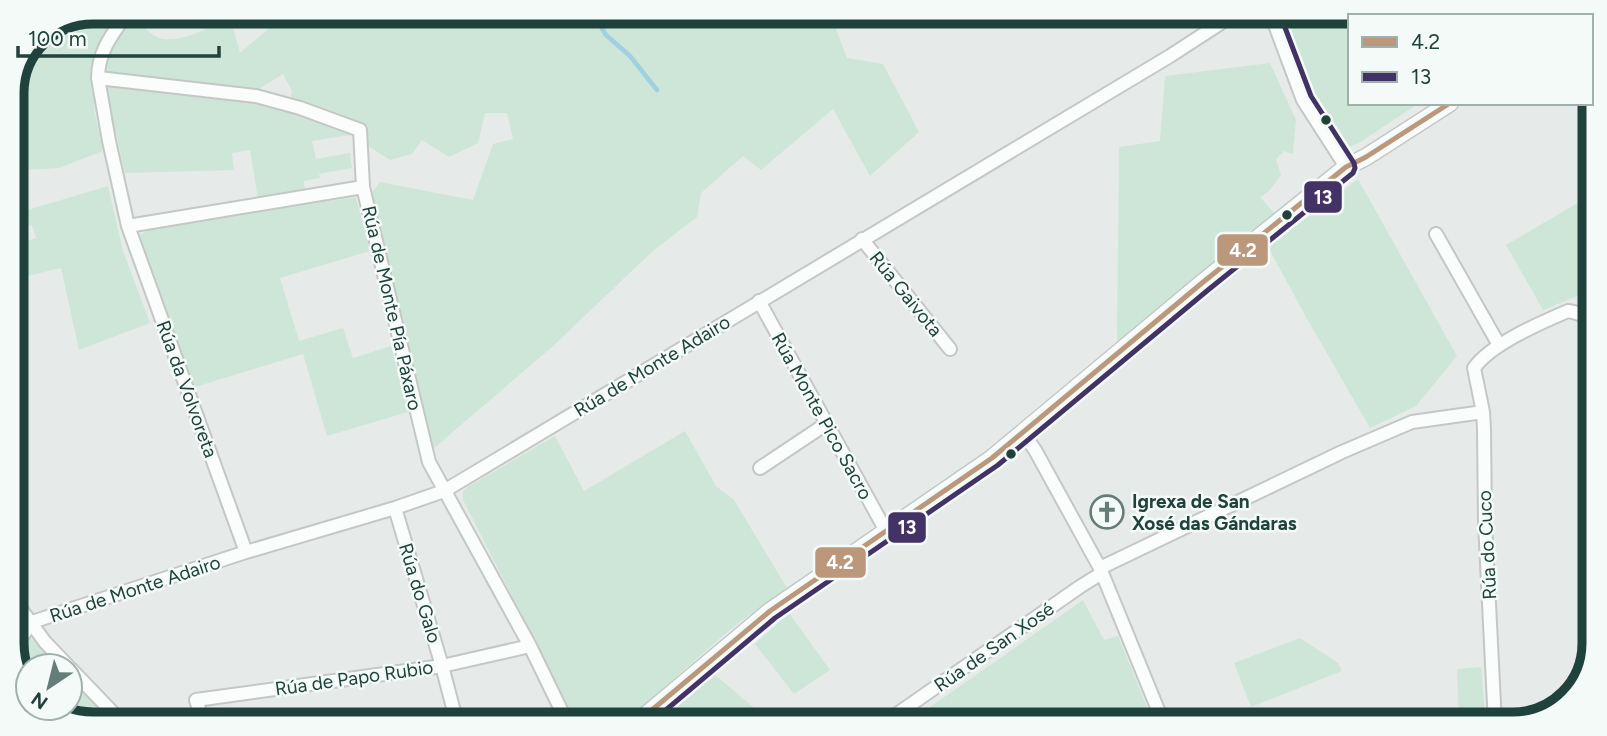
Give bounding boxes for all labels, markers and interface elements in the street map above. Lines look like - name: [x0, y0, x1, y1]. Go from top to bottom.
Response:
- scale bar: [18, 14, 219, 58]
- legend: [1348, 14, 1593, 105]
- text: 100 m: [28, 26, 87, 51]
- text: 4.2: [1411, 29, 1440, 54]
- text: 13: [1411, 64, 1431, 89]
- unlabelled marker: [1319, 113, 1333, 127]
- line badge: 13: [1303, 180, 1343, 214]
- text: 13: [1314, 186, 1332, 209]
- street label: Rúa de Monte Pía Páxaro: [357, 203, 427, 413]
- unlabelled marker: [1280, 208, 1294, 222]
- line badge: 4.2: [1216, 233, 1269, 267]
- text: 4.2: [1229, 239, 1257, 262]
- street label: Rúa Gaivota: [865, 247, 947, 341]
- street label: Rúa de Monte Adairo: [570, 310, 734, 422]
- street label: Rúa da Volvoreta: [152, 317, 222, 461]
- street label: Rúa Monte Pico Sacro: [767, 329, 877, 503]
- unlabelled marker: [1004, 447, 1018, 461]
- place label: Igrexa de San Xosé das Gándaras: [1132, 490, 1297, 535]
- street label: Rúa do Cuco: [1473, 490, 1501, 600]
- church icon: Igrexa de San Xosé das Gándaras: [1088, 493, 1126, 531]
- line badge: 13: [887, 511, 927, 544]
- text: 13: [898, 516, 916, 539]
- street label: Rúa do Galo: [394, 540, 446, 646]
- line badge: 4.2: [814, 546, 867, 579]
- street label: Rúa de Monte Adairo: [47, 550, 223, 628]
- text: 4.2: [826, 551, 854, 574]
- street label: Rúa de San Xosé: [930, 597, 1058, 697]
- north arrow: [14, 652, 84, 722]
- street label: Rúa de Papo Rubio: [273, 656, 435, 700]
- text: N: [27, 687, 52, 714]

